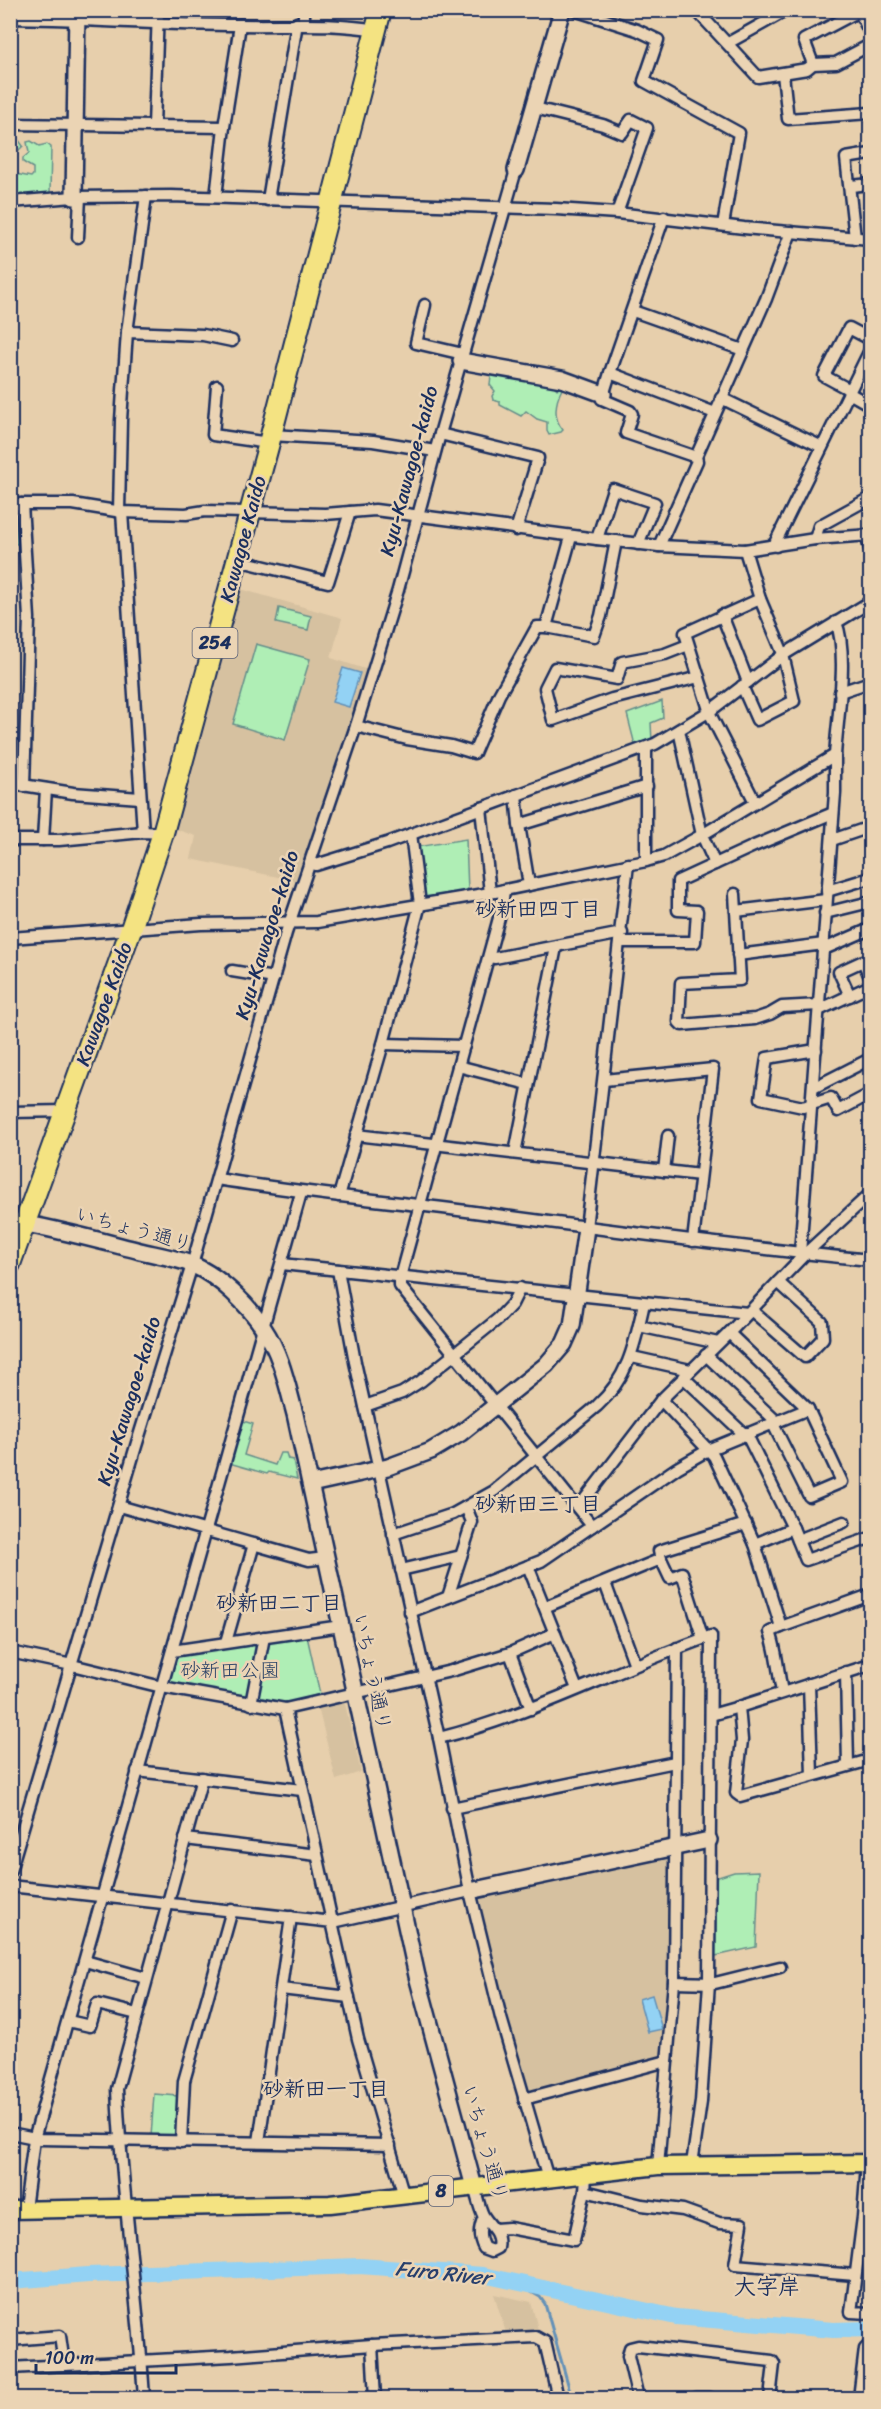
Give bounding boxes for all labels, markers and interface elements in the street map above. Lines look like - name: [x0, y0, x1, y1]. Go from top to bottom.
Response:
- street label: Kyu-Kawagoe-kaido: [369, 382, 449, 560]
- street label: Kawagoe Kaido: [209, 472, 277, 606]
- road number: 254: [192, 628, 238, 658]
- street label: Kyu-Kawagoe-kaido: [225, 846, 309, 1024]
- district label: 砂新田四丁目: [475, 890, 601, 928]
- street label: Kawagoe Kaido: [65, 937, 143, 1071]
- street label: いちょう通り: [72, 1197, 196, 1261]
- street label: Kyu-Kawagoe-kaido: [87, 1312, 171, 1490]
- district label: 砂新田三丁目: [475, 1485, 601, 1523]
- district label: 砂新田二丁目: [216, 1584, 342, 1622]
- street label: いちょう通り: [342, 1610, 402, 1734]
- park label: 砂新田公園: [180, 1653, 280, 1688]
- district label: 砂新田一丁目: [263, 2070, 389, 2108]
- street label: いちょう通り: [452, 2081, 518, 2205]
- road number: 8: [429, 2176, 453, 2206]
- water label: Furo River: [394, 2249, 496, 2297]
- district label: 大字岸: [734, 2267, 800, 2306]
- scale bar: [36, 2337, 176, 2375]
- text: 100 m: [45, 2342, 94, 2374]

